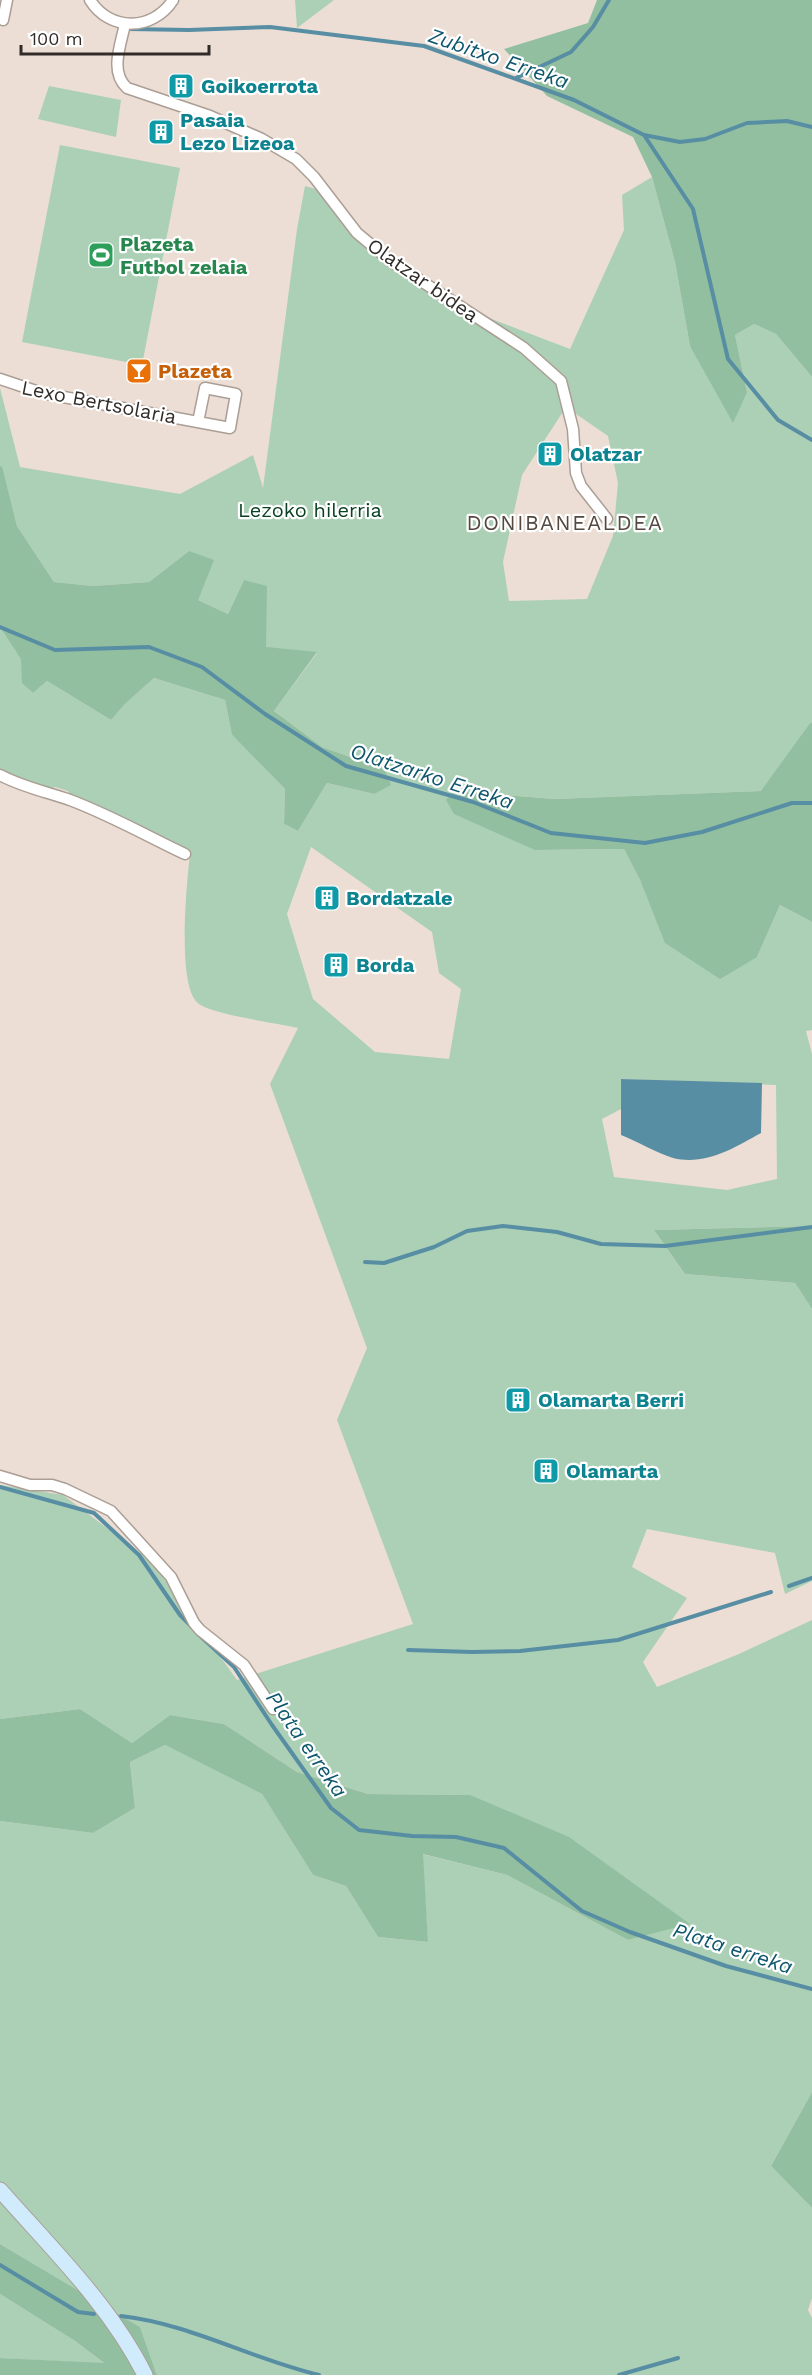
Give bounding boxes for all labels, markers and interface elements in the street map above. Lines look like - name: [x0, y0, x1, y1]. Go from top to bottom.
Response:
- scale bar: [21, 18, 208, 56]
- water label: Zubitxo Erreka: [425, 22, 572, 94]
- text: 100 m: [30, 28, 83, 49]
- building icon: Goikoerrota: [166, 71, 196, 101]
- place label: Goikoerrota: [201, 74, 319, 98]
- place label: Pasaia Lezo Lizeoa: [180, 108, 295, 155]
- building icon: Pasaia Lezo Lizeoa: [146, 117, 176, 147]
- place label: Plazeta Futbol zelaia: [120, 232, 248, 279]
- street label: Olatzar bidea: [363, 233, 483, 327]
- sports icon: Plazeta Futbol zelaia: [86, 240, 116, 270]
- bar icon: Plazeta: [124, 356, 154, 386]
- place label: Plazeta: [158, 359, 232, 383]
- street label: Lexo Bertsolaria: [20, 375, 178, 429]
- building icon: Olatzar: [535, 439, 565, 469]
- place label: Olatzar: [570, 442, 642, 466]
- park label: Lezoko hilerria: [238, 498, 382, 522]
- district label: DONIBANEALDEA: [467, 510, 663, 535]
- water label: Olatzarko Erreka: [347, 738, 517, 814]
- building icon: Bordatzale: [312, 883, 342, 913]
- place label: Bordatzale: [346, 886, 453, 910]
- building icon: Borda: [321, 950, 351, 980]
- place label: Borda: [356, 953, 415, 977]
- building icon: Olamarta Berri: [503, 1385, 533, 1415]
- place label: Olamarta Berri: [538, 1388, 684, 1412]
- building icon: Olamarta: [531, 1456, 561, 1486]
- place label: Olamarta: [566, 1459, 659, 1483]
- water label: Plata erreka: [261, 1686, 353, 1802]
- water label: Plata erreka: [670, 1917, 796, 1979]

